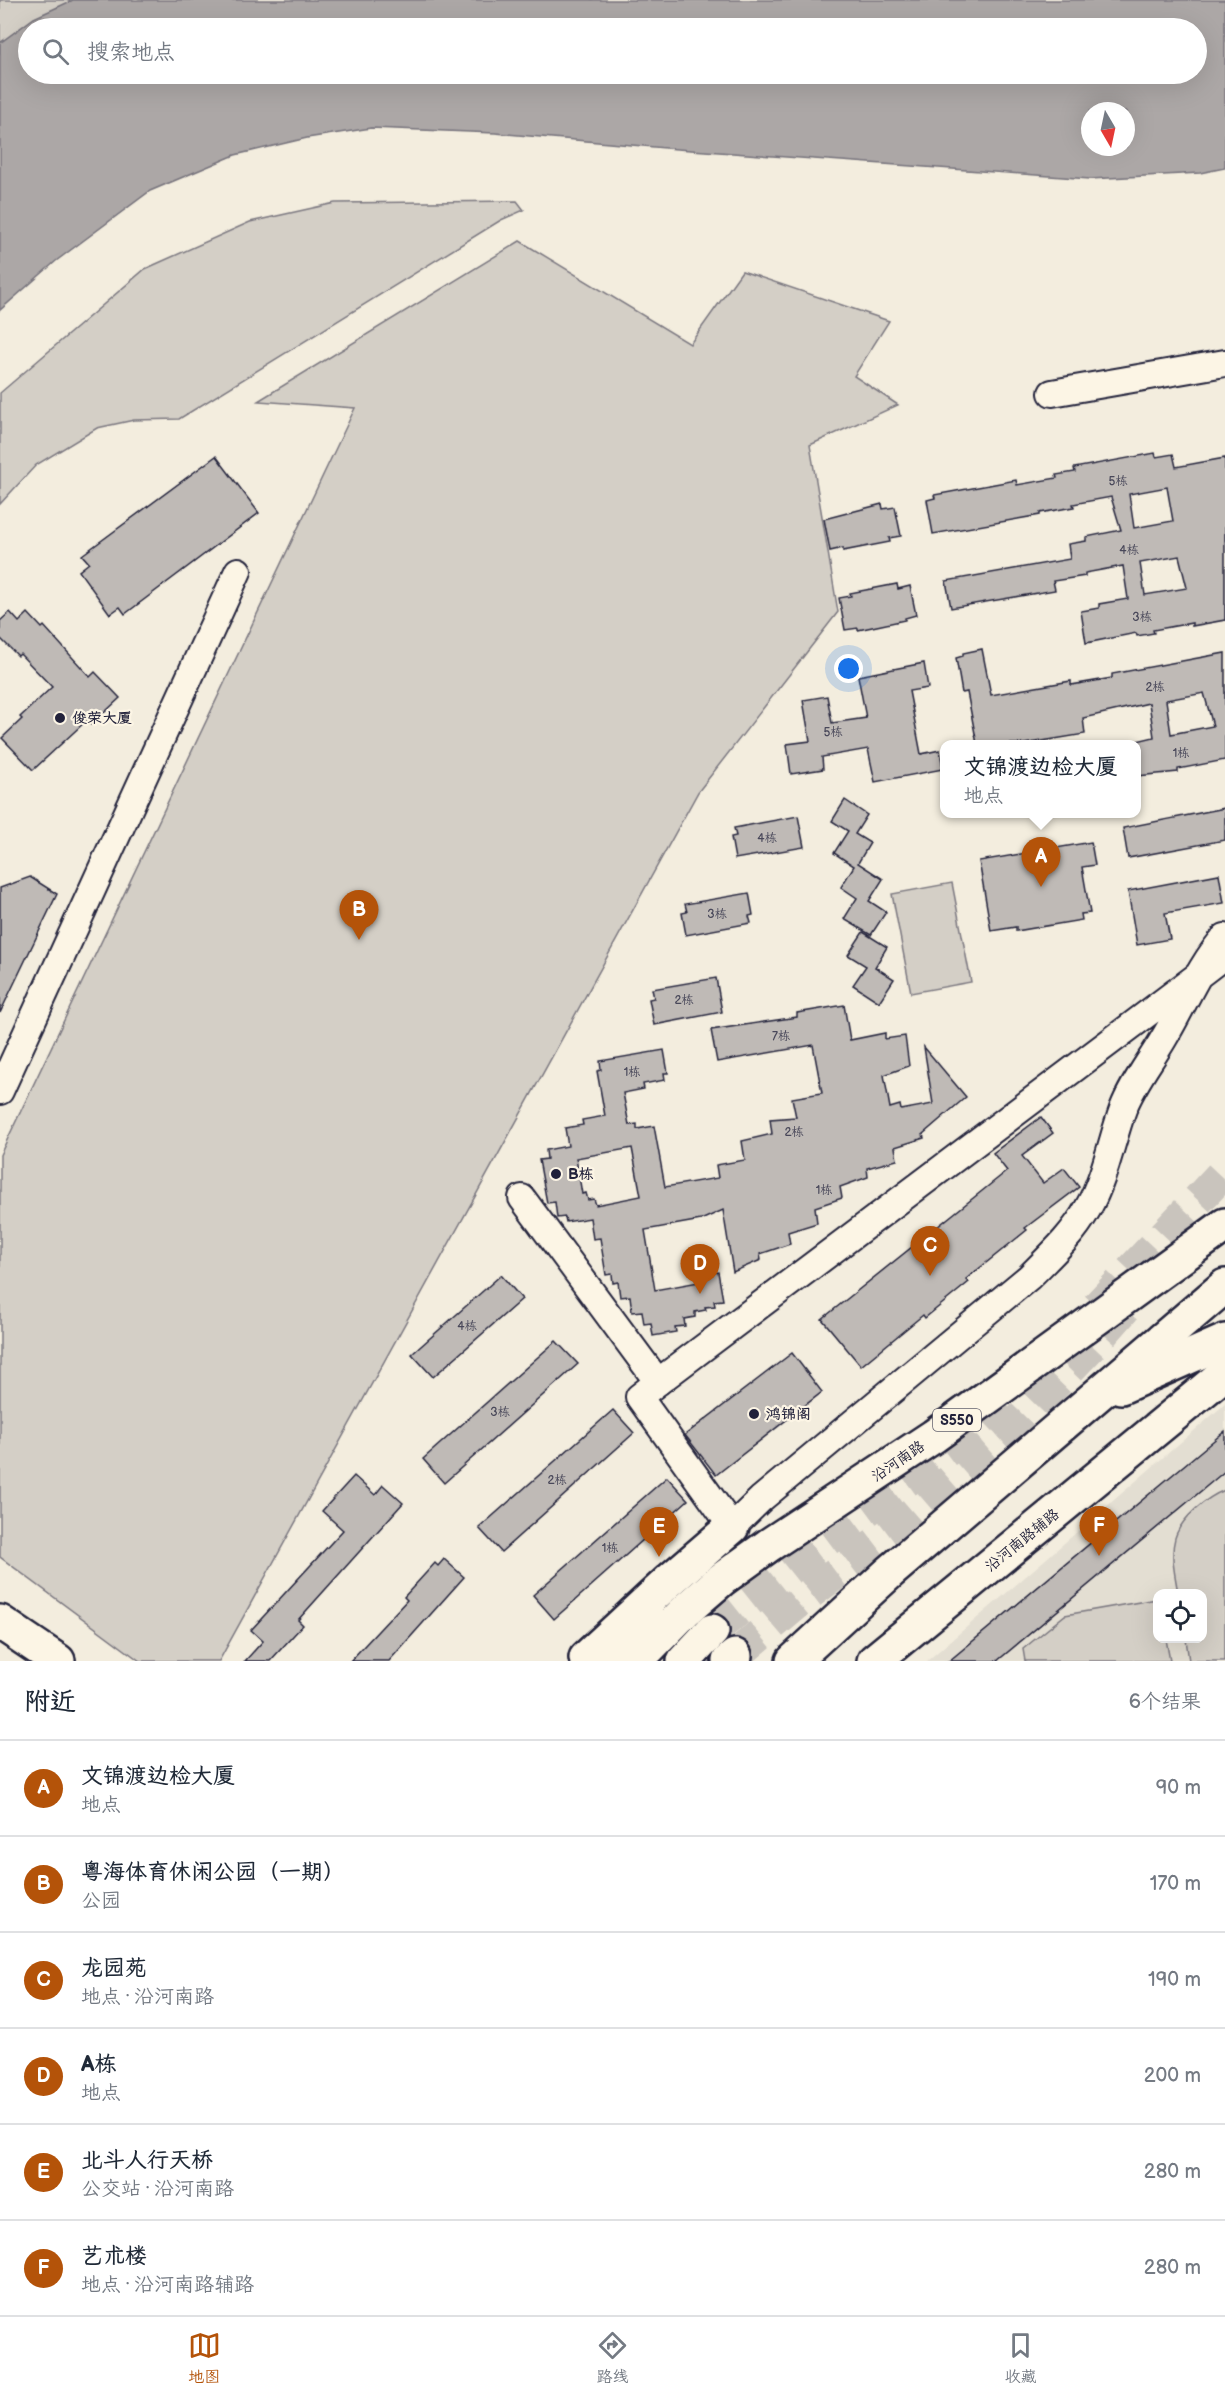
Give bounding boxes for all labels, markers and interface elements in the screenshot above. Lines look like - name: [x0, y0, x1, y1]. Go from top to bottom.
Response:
- search box: [18, 18, 1207, 84]
- icon: search: [39, 35, 72, 68]
- text: 搜索地点: [87, 39, 175, 66]
- north arrow: [1081, 102, 1135, 156]
- house number: 5栋: [1109, 474, 1127, 489]
- house number: 4栋: [1119, 543, 1139, 558]
- house number: 3栋: [1132, 610, 1152, 625]
- your location: [834, 654, 863, 683]
- house number: 2栋: [1145, 680, 1165, 695]
- place label: 俊荣大厦: [72, 709, 132, 728]
- marker: 俊荣大厦: [53, 711, 67, 725]
- house number: 5栋: [824, 725, 842, 740]
- popup: [940, 740, 1141, 818]
- house number: 1栋: [1173, 746, 1189, 761]
- text: 文锦渡边检大厦: [963, 754, 1118, 781]
- text: 地点: [963, 784, 1003, 808]
- house number: 4栋: [757, 831, 777, 846]
- pin: A: [1022, 838, 1060, 887]
- pin: B: [340, 890, 378, 940]
- house number: 3栋: [707, 907, 727, 922]
- house number: 2栋: [674, 993, 694, 1008]
- house number: 7栋: [772, 1029, 790, 1044]
- house number: 1栋: [624, 1065, 640, 1080]
- house number: 2栋: [784, 1125, 804, 1140]
- place label: B栋: [568, 1165, 594, 1184]
- marker: B栋: [549, 1167, 563, 1181]
- house number: 1栋: [816, 1183, 832, 1198]
- pin: C: [910, 1226, 950, 1276]
- pin: D: [680, 1244, 720, 1294]
- house number: 4栋: [457, 1319, 477, 1334]
- house number: 3栋: [490, 1405, 510, 1420]
- place label: 鸿锦阁: [766, 1405, 811, 1424]
- marker: 鸿锦阁: [747, 1407, 761, 1421]
- road number: S550: [933, 1409, 981, 1431]
- street label: 沿河南路: [868, 1437, 928, 1486]
- house number: 2栋: [547, 1473, 567, 1488]
- street label: 沿河南路辅路: [981, 1505, 1063, 1576]
- pin: F: [1080, 1506, 1118, 1556]
- pin: E: [640, 1508, 678, 1557]
- house number: 1栋: [602, 1541, 618, 1556]
- map controls: [1153, 1589, 1207, 1643]
- button: locate: [1153, 1589, 1207, 1643]
- text: 附近: [24, 1687, 76, 1718]
- text: 6个结果: [1129, 1690, 1201, 1714]
- text: 文锦渡边检大厦: [81, 1763, 235, 1790]
- text: A: [37, 1776, 50, 1800]
- text: 90 m: [1156, 1776, 1201, 1800]
- text: 地点: [81, 1793, 121, 1817]
- text: 粤海体育休闲公园（一期）: [81, 1859, 345, 1886]
- text: B: [36, 1872, 51, 1896]
- text: 170 m: [1150, 1872, 1201, 1896]
- text: 公园: [81, 1889, 121, 1913]
- text: 龙园苑: [81, 1955, 147, 1982]
- text: C: [36, 1968, 51, 1992]
- text: 190 m: [1148, 1968, 1201, 1992]
- text: 地点 · 沿河南路: [81, 1985, 214, 2009]
- text: A栋: [81, 2051, 116, 2078]
- text: D: [37, 2064, 50, 2088]
- text: 200 m: [1144, 2064, 1201, 2088]
- text: 地点: [81, 2081, 121, 2105]
- text: 北斗人行天桥: [81, 2147, 213, 2174]
- text: E: [37, 2160, 50, 2184]
- text: 280 m: [1144, 2160, 1201, 2184]
- text: 公交站 · 沿河南路: [81, 2177, 234, 2201]
- text: 艺术楼: [81, 2243, 147, 2270]
- text: F: [37, 2256, 50, 2280]
- text: 280 m: [1144, 2256, 1201, 2280]
- text: 地点 · 沿河南路辅路: [81, 2273, 254, 2297]
- tab: 地图: [188, 2329, 221, 2387]
- tab: 路线: [596, 2329, 629, 2387]
- tab: 收藏: [1004, 2329, 1037, 2387]

